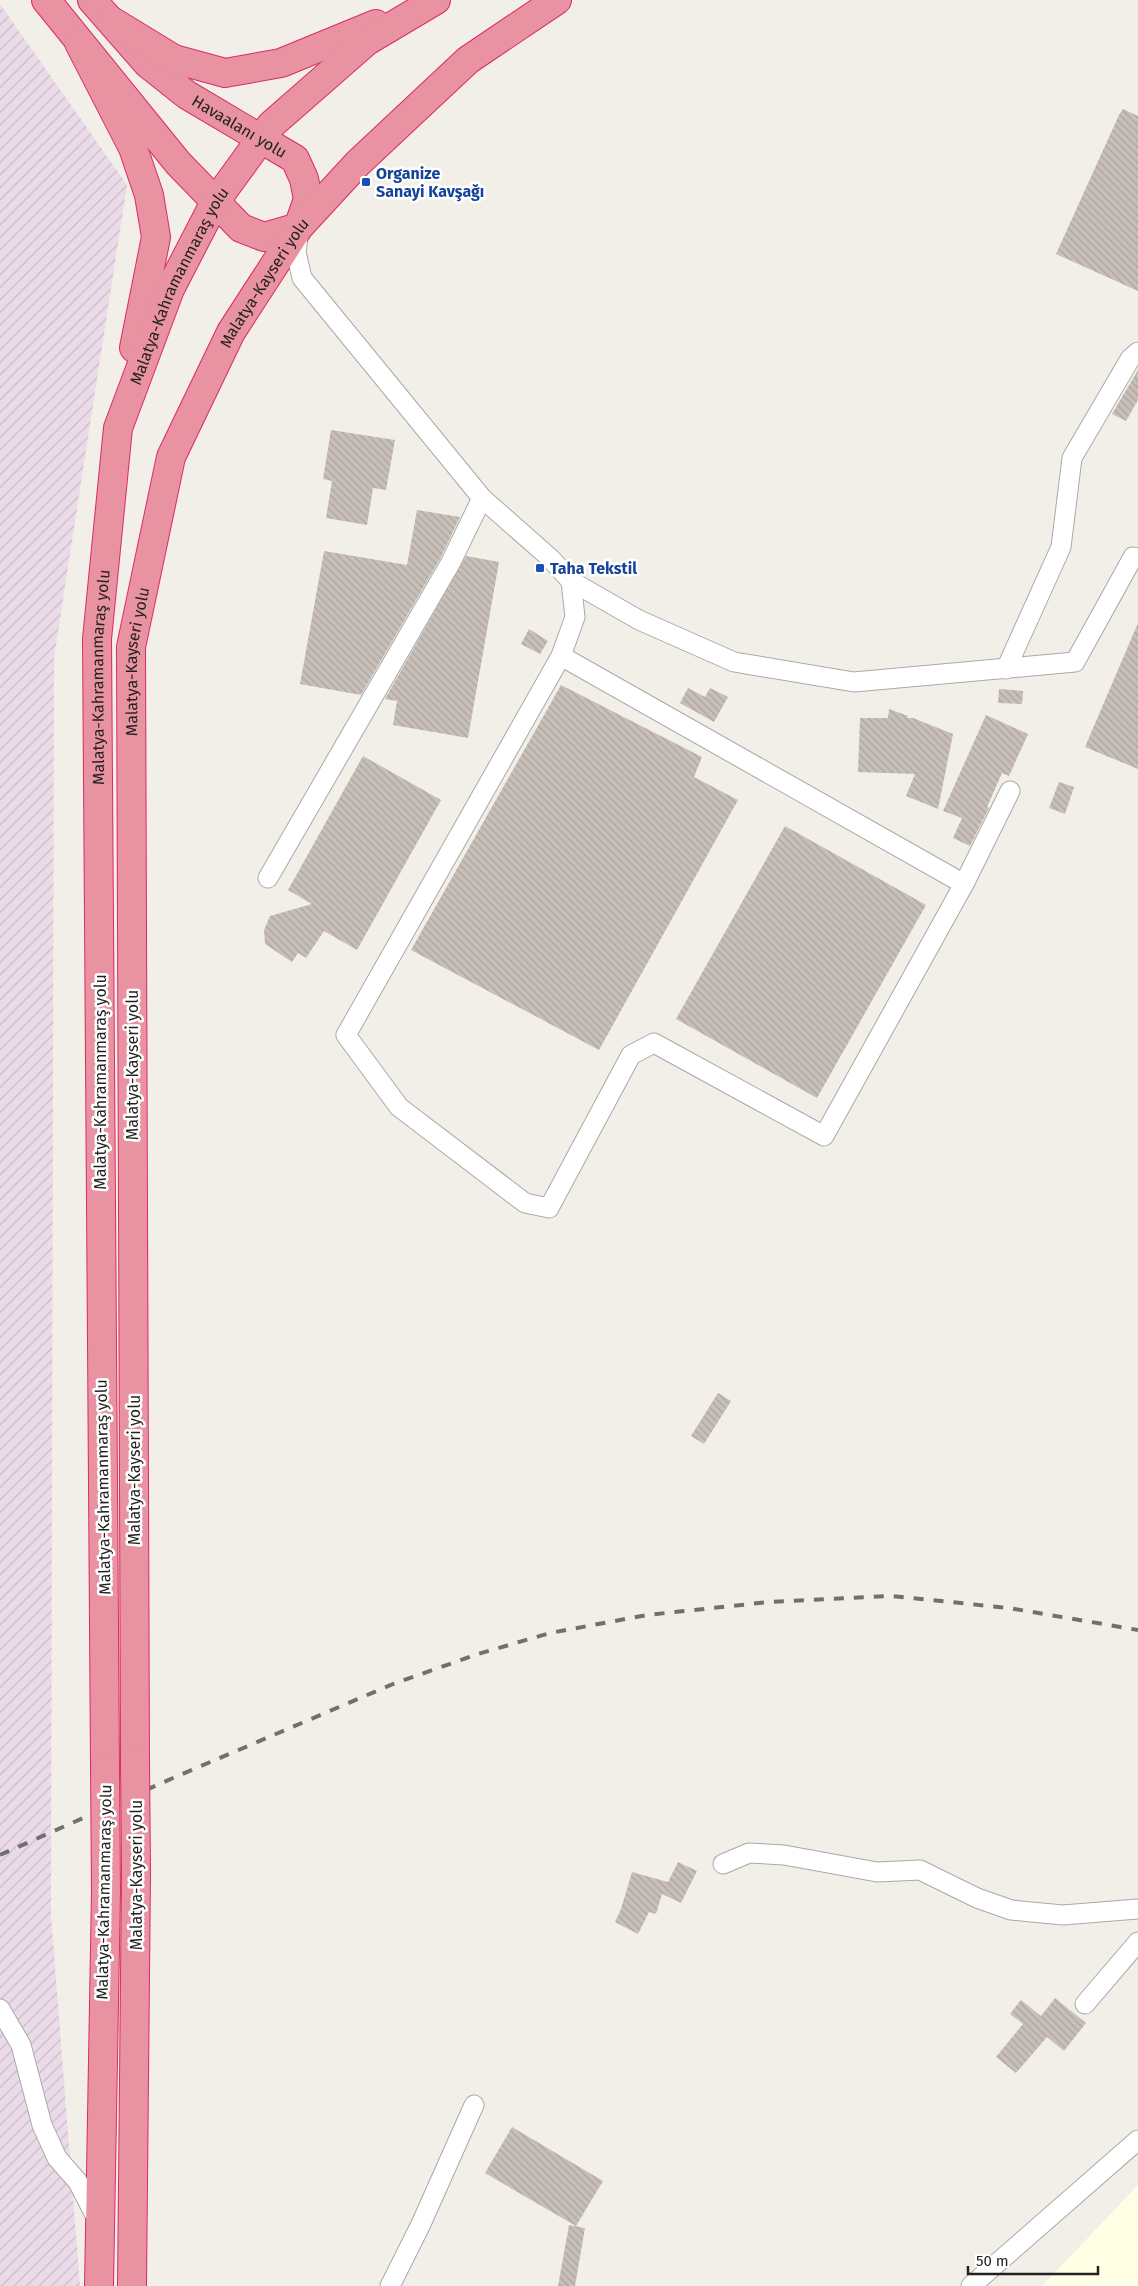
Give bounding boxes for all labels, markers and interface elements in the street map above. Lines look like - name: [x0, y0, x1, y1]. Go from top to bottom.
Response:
- street label: Havaalanı yolu: [189, 91, 290, 162]
- place label: Organize Sanayi Kavşağı: [376, 164, 484, 202]
- marker: Organize Sanayi Kavşağı: [360, 176, 372, 188]
- street label: Malatya-Kahramanmaraş yolu: [126, 183, 232, 387]
- street label: Malatya-Kayseri yolu: [215, 214, 312, 351]
- place label: Taha Tekstil: [550, 559, 637, 578]
- marker: Taha Tekstil: [534, 562, 546, 574]
- street label: Malatya-Kahramanmaraş yolu: [87, 569, 113, 785]
- street label: Malatya-Kayseri yolu: [121, 585, 153, 736]
- street label: Malatya-Kahramanmaraş yolu: [91, 974, 111, 1190]
- street label: Malatya-Kayseri yolu: [123, 990, 142, 1140]
- street label: Malatya-Kahramanmaraş yolu: [92, 1379, 115, 1595]
- street label: Malatya-Kayseri yolu: [125, 1395, 144, 1545]
- street label: Malatya-Kahramanmaraş yolu: [93, 1784, 116, 2000]
- street label: Malatya-Kayseri yolu: [127, 1800, 146, 1950]
- scale bar: [968, 2244, 1098, 2276]
- text: 50 m: [976, 2252, 1009, 2270]

